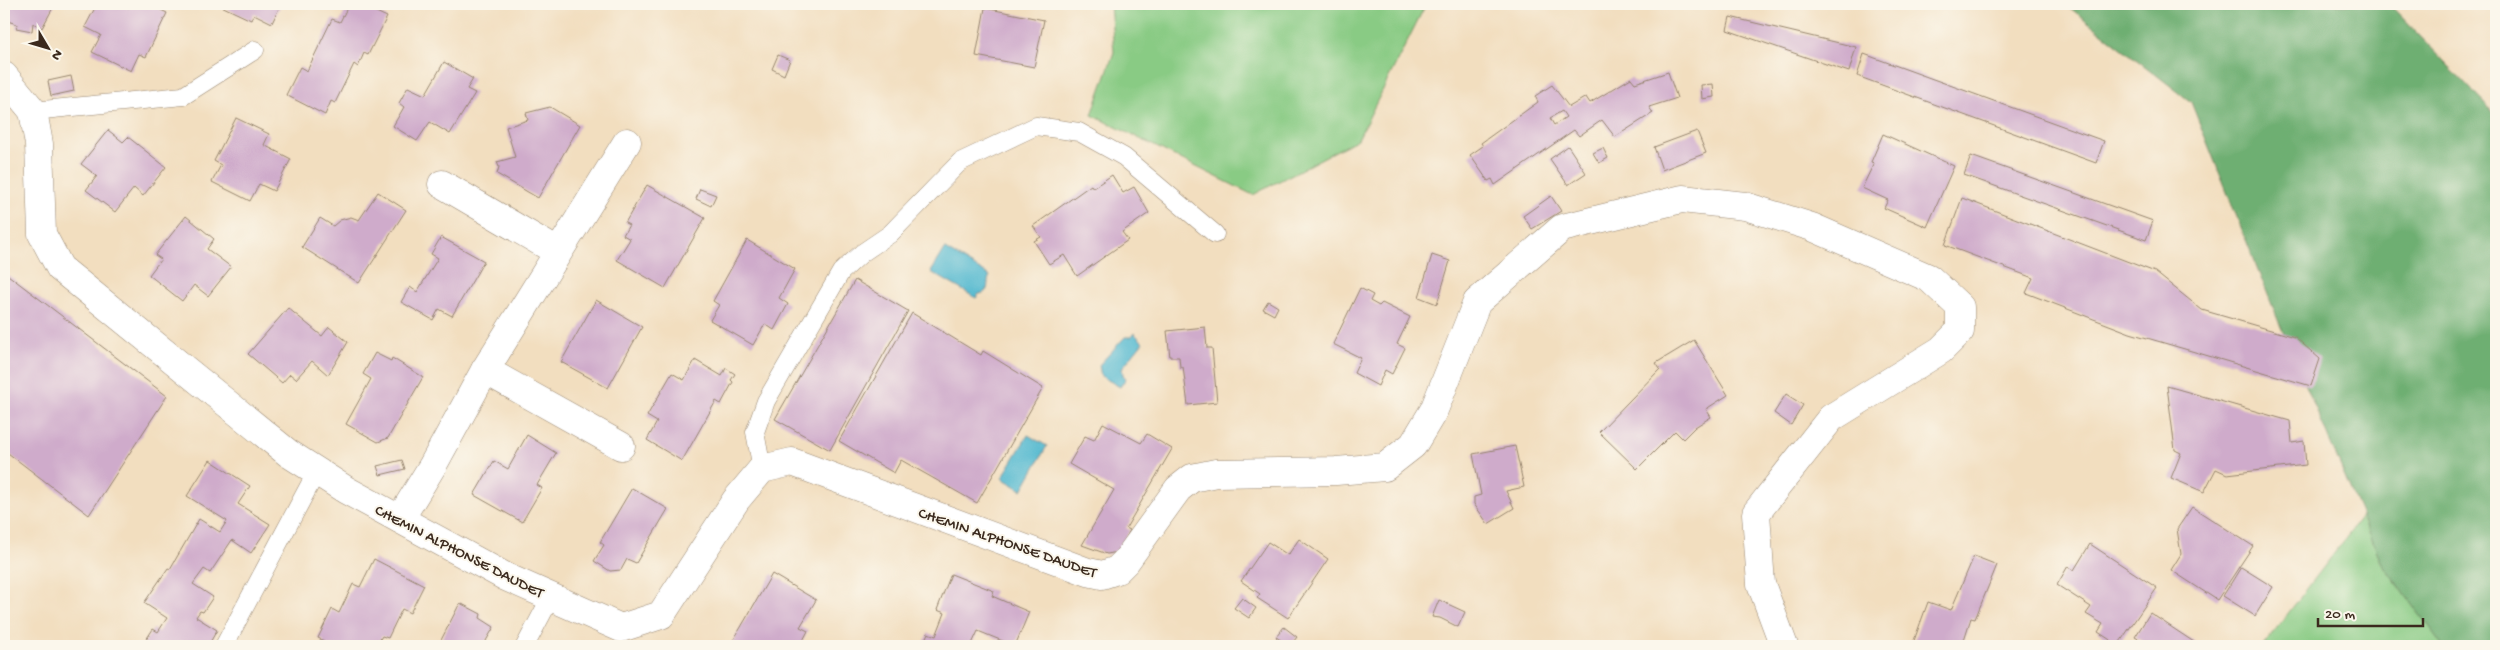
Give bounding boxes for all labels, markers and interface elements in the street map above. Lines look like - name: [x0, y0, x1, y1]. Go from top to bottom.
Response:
- north arrow: [22, 22, 72, 72]
- text: N: [47, 46, 66, 63]
- street label: CHEMIN ALPHONSE DAUDET: [371, 502, 547, 604]
- street label: CHEMIN ALPHONSE DAUDET: [915, 505, 1099, 584]
- scale bar: [2318, 595, 2422, 627]
- text: 20 m: [2325, 606, 2355, 624]

